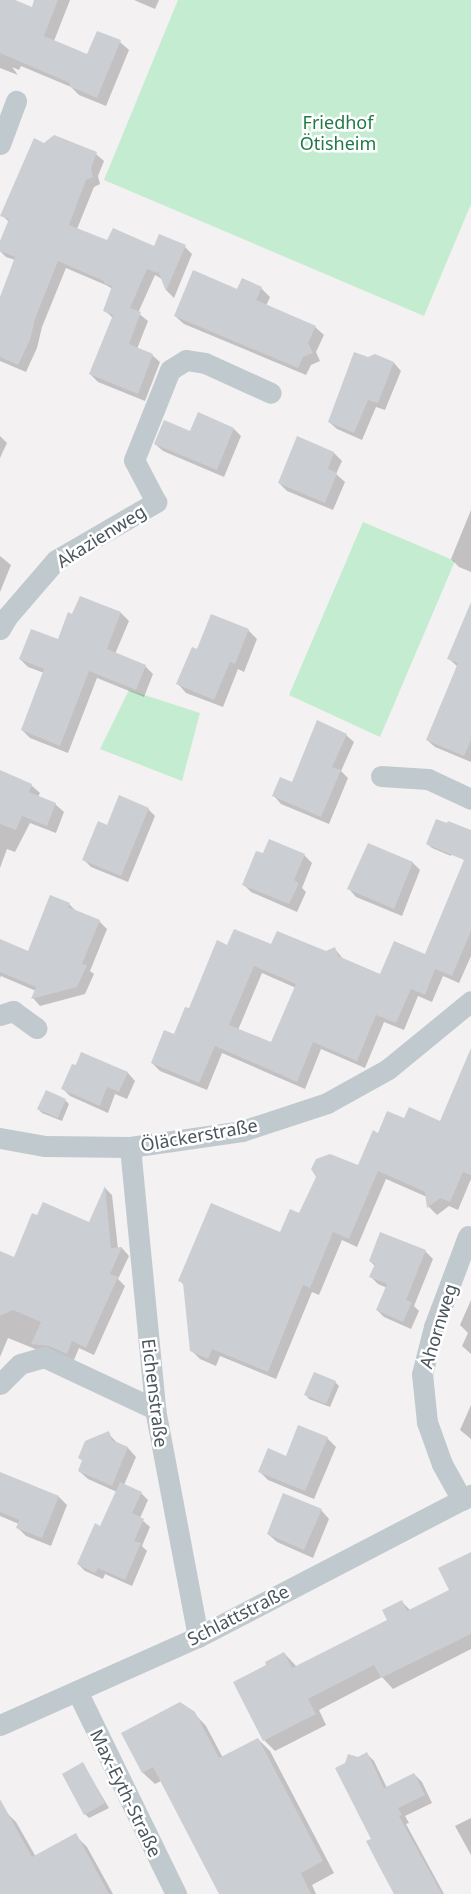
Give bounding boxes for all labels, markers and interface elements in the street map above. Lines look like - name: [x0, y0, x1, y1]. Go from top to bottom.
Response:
- park label: Friedhof Ötisheim: [300, 112, 376, 154]
- street label: Akazienweg: [52, 500, 150, 572]
- street label: Öläckerstraße: [139, 1114, 259, 1156]
- street label: Ahornweg: [415, 1281, 461, 1371]
- street label: Eichenstraße: [138, 1337, 172, 1449]
- street label: Schlattstraße: [184, 1580, 292, 1650]
- street label: Max-Eyth-Straße: [86, 1726, 166, 1860]

